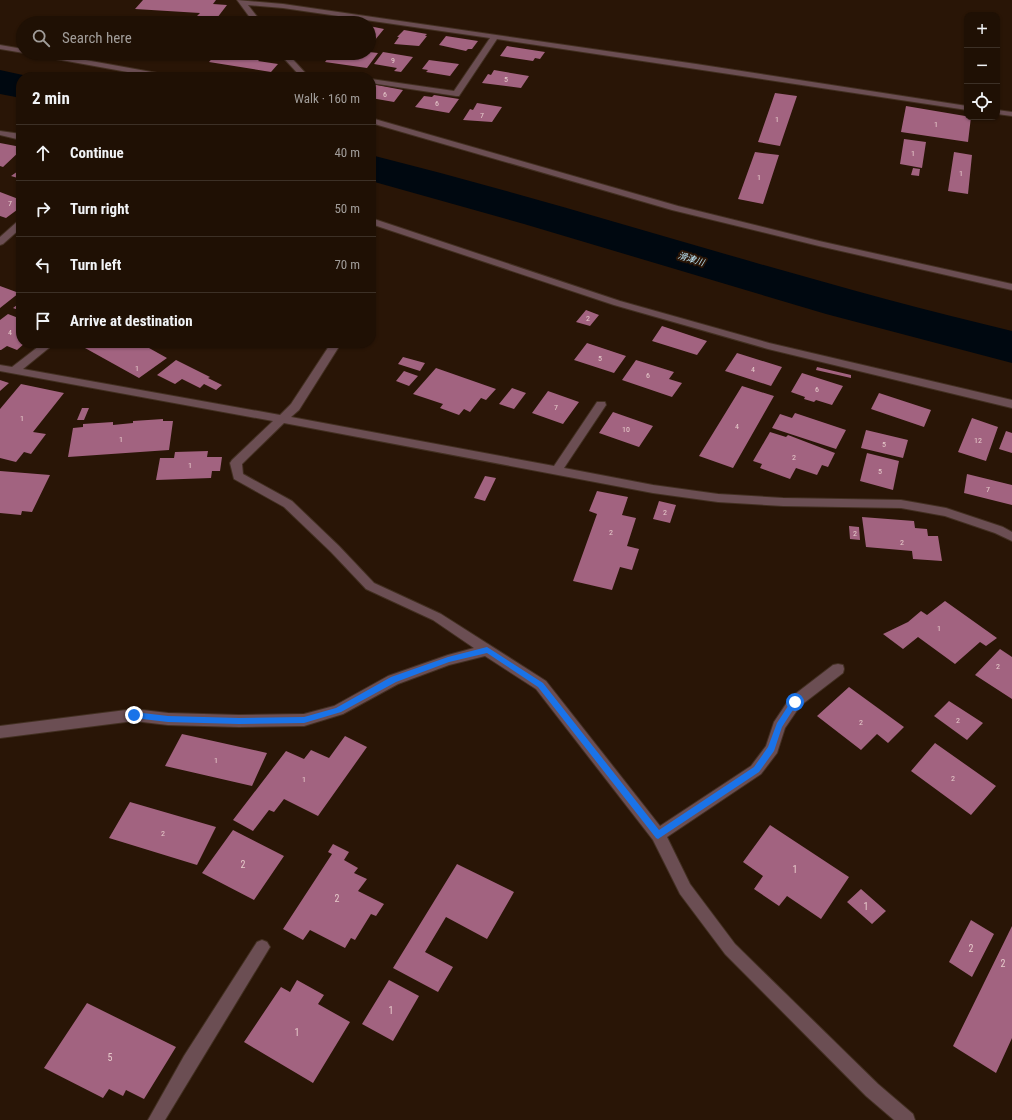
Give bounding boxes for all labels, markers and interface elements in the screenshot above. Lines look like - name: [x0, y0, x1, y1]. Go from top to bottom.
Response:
- map controls: [964, 12, 1000, 120]
- button: +: [964, 12, 1000, 48]
- search box: [16, 16, 376, 60]
- icon: search: [30, 27, 52, 49]
- text: Search here: [62, 29, 132, 47]
- button: −: [964, 48, 1000, 84]
- house number: 9: [391, 56, 395, 65]
- house number: 5: [504, 75, 508, 84]
- button: locate: [964, 84, 1000, 120]
- text: 2 min: [32, 88, 70, 108]
- house number: 6: [383, 90, 387, 99]
- text: Walk · 160 m: [294, 91, 360, 106]
- house number: 6: [435, 99, 439, 108]
- house number: 7: [480, 111, 484, 120]
- house number: 1: [775, 115, 779, 124]
- house number: 1: [934, 120, 938, 129]
- icon: ahead: [32, 142, 54, 164]
- text: Continue: [70, 144, 124, 162]
- text: 40 m: [334, 145, 360, 160]
- house number: 1: [911, 149, 915, 158]
- house number: 1: [959, 169, 963, 178]
- house number: 1: [757, 173, 761, 182]
- icon: right: [32, 198, 54, 220]
- house number: 7: [8, 199, 12, 208]
- text: Turn right: [70, 200, 129, 218]
- text: 50 m: [334, 201, 360, 216]
- water label: 滑津川: [677, 250, 706, 268]
- icon: left: [32, 254, 54, 276]
- text: Turn left: [70, 256, 121, 274]
- text: 70 m: [334, 257, 360, 272]
- icon: arrive: [32, 310, 54, 332]
- text: Arrive at destination: [70, 312, 193, 330]
- house number: 2: [586, 314, 590, 323]
- house number: 4: [8, 328, 12, 337]
- house number: 5: [598, 354, 602, 363]
- house number: 1: [135, 364, 139, 373]
- house number: 4: [751, 365, 755, 374]
- house number: 6: [646, 371, 650, 380]
- house number: 6: [815, 385, 819, 394]
- house number: 7: [554, 403, 558, 412]
- house number: 1: [20, 414, 24, 423]
- house number: 4: [735, 422, 739, 431]
- house number: 10: [622, 425, 630, 434]
- house number: 1: [119, 435, 123, 444]
- house number: 12: [974, 436, 982, 445]
- house number: 5: [882, 440, 886, 449]
- house number: 2: [792, 453, 796, 462]
- house number: 1: [188, 461, 192, 470]
- house number: 5: [878, 467, 882, 476]
- house number: 7: [986, 485, 990, 494]
- house number: 2: [663, 508, 667, 517]
- house number: 2: [609, 528, 613, 537]
- house number: 2: [853, 529, 857, 538]
- house number: 2: [900, 538, 904, 547]
- house number: 1: [937, 624, 941, 633]
- house number: 2: [996, 662, 1000, 671]
- route start: [786, 693, 804, 711]
- route end: [125, 706, 143, 724]
- house number: 2: [956, 716, 960, 725]
- house number: 2: [859, 718, 863, 727]
- house number: 1: [214, 756, 218, 765]
- house number: 2: [951, 774, 955, 783]
- house number: 1: [302, 775, 306, 784]
- house number: 2: [161, 829, 165, 838]
- house number: 2: [241, 859, 246, 870]
- house number: 1: [793, 864, 797, 875]
- house number: 2: [335, 893, 340, 904]
- house number: 1: [864, 901, 868, 912]
- house number: 2: [969, 943, 974, 954]
- house number: 2: [1001, 958, 1006, 969]
- house number: 1: [389, 1005, 393, 1016]
- house number: 1: [295, 1027, 299, 1038]
- house number: 5: [108, 1052, 113, 1063]

